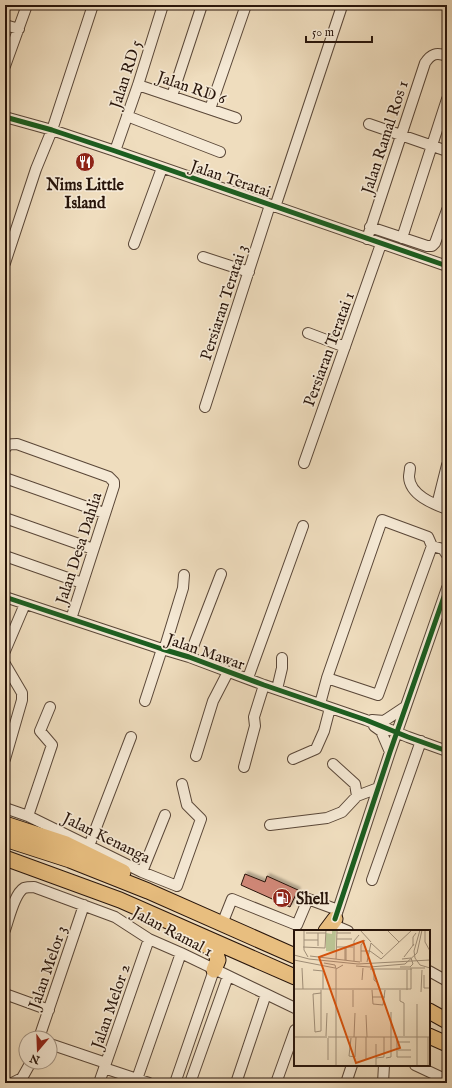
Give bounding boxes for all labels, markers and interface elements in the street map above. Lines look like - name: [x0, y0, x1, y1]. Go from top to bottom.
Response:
- scale bar: [306, 18, 372, 44]
- text: 50 m: [312, 25, 334, 40]
- street label: Jalan RD 5: [106, 38, 147, 113]
- street label: Jalan RD 6: [152, 67, 229, 110]
- street label: Jalan Ramal Ros 1: [357, 78, 414, 199]
- restaurant icon: Nims Little Island: [74, 151, 96, 173]
- street label: Jalan Teratai: [186, 156, 273, 203]
- place label: Nims Little Island: [45, 176, 125, 214]
- street label: Persiaran Teratai 3: [197, 242, 253, 363]
- street label: Persiaran Teratai 1: [300, 290, 360, 410]
- street label: Jalan Desa Dahlia: [52, 490, 107, 609]
- street label: Jalan Mawar: [162, 630, 247, 676]
- street label: Jalan Kenanga: [57, 808, 153, 869]
- fuel station icon: Shell: [271, 887, 293, 909]
- place label: Shell: [296, 890, 329, 910]
- street label: Jalan Ramal 1: [127, 902, 216, 962]
- street label: Jalan Melor 3: [25, 923, 72, 1014]
- inset map: [294, 930, 430, 1066]
- street label: Jalan Melor 2: [87, 962, 136, 1054]
- north arrow: [18, 1030, 58, 1070]
- text: N: [28, 1050, 43, 1067]

